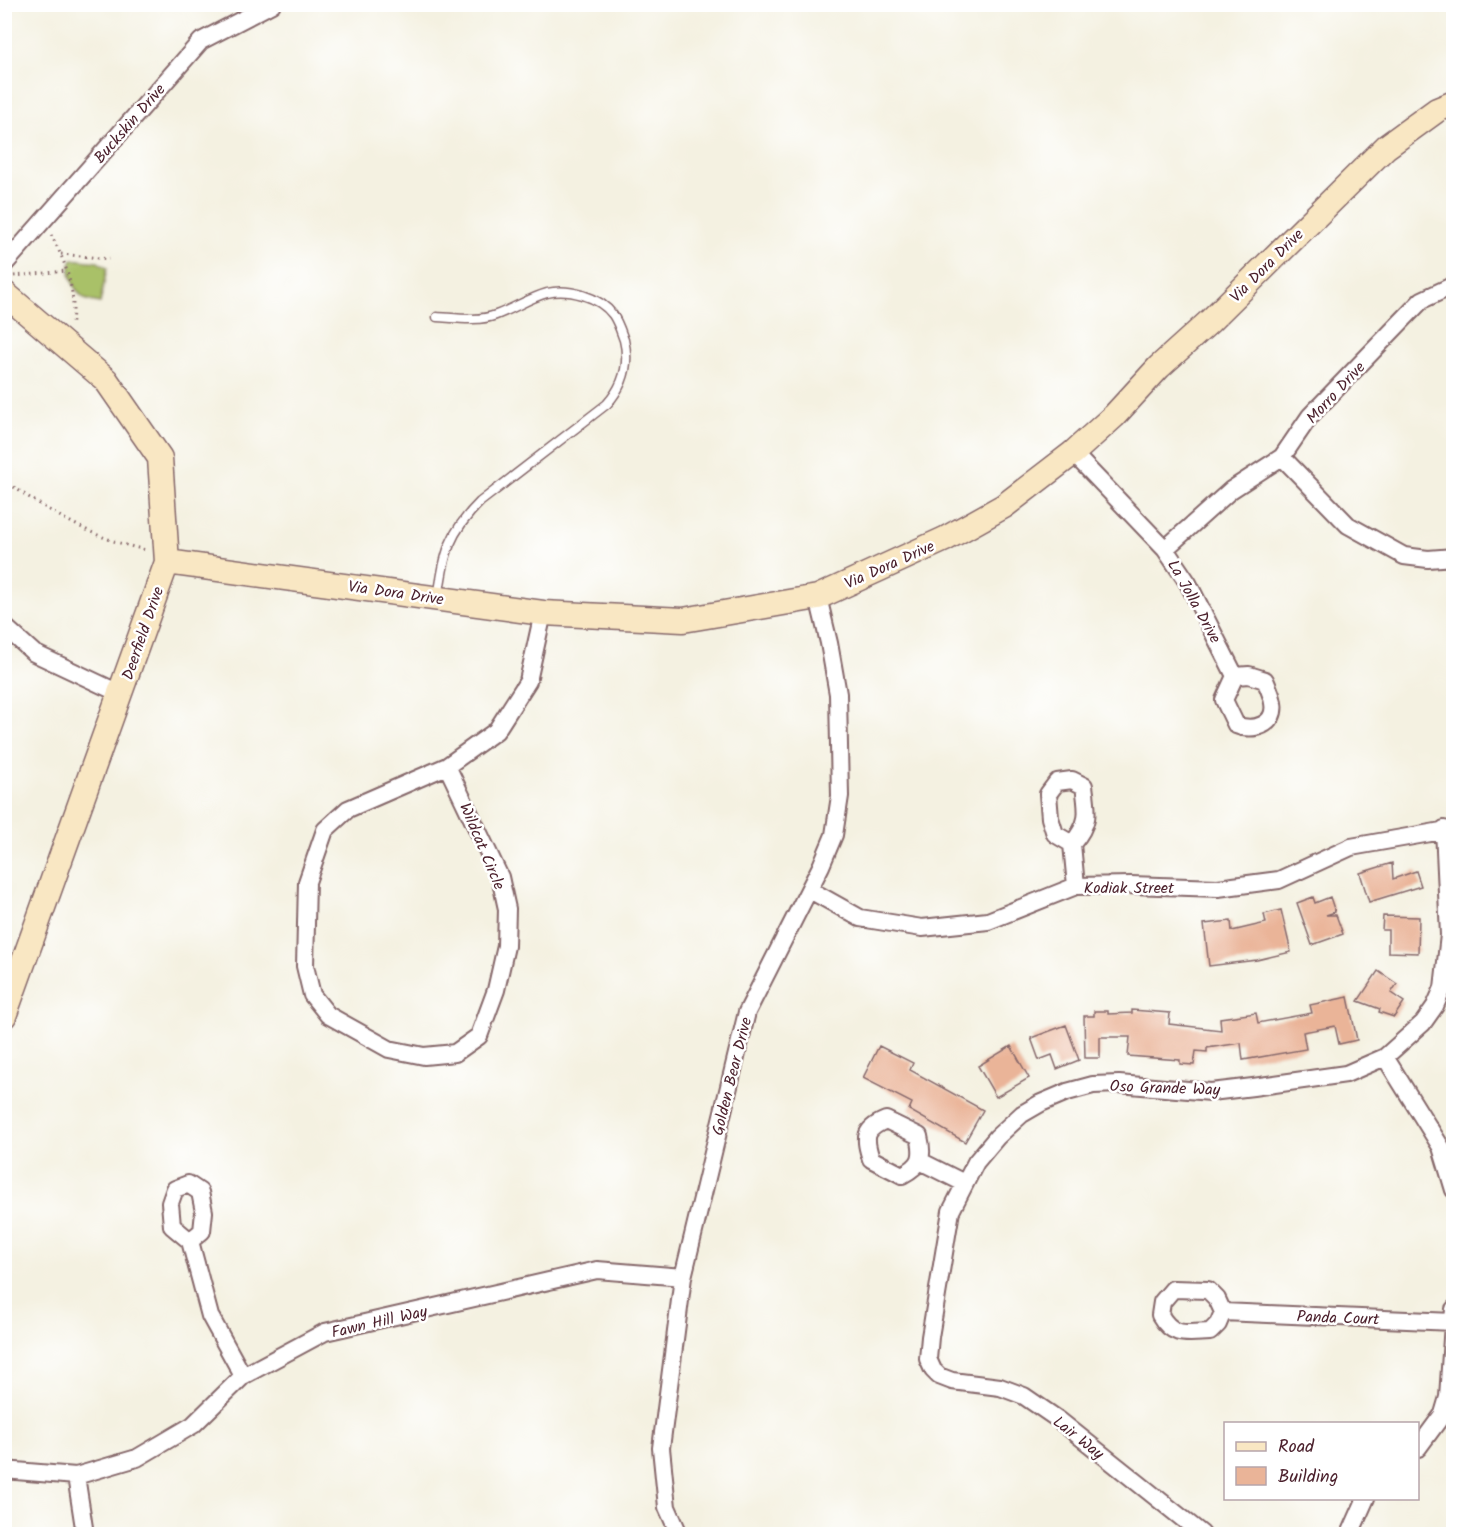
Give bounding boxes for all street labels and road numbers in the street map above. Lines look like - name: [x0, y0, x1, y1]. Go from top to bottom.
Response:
- street label: Buckskin Drive: [88, 78, 172, 170]
- street label: Via Dora Drive: [1224, 223, 1310, 309]
- street label: Morro Drive: [1301, 356, 1372, 430]
- street label: Via Dora Drive: [840, 534, 939, 596]
- street label: La Jolla Drive: [1160, 555, 1227, 648]
- street label: Via Dora Drive: [346, 574, 445, 613]
- street label: Deerfield Drive: [116, 583, 171, 684]
- street label: Wildcat Circle: [452, 799, 511, 894]
- street label: Kodiak Street: [1084, 876, 1175, 901]
- street label: Golden Bear Drive: [706, 1015, 759, 1138]
- street label: Oso Grande Way: [1109, 1074, 1221, 1103]
- street label: Fawn Hill Way: [329, 1299, 430, 1346]
- street label: Panda Court: [1296, 1305, 1380, 1332]
- street label: Lair Way: [1047, 1410, 1110, 1467]

